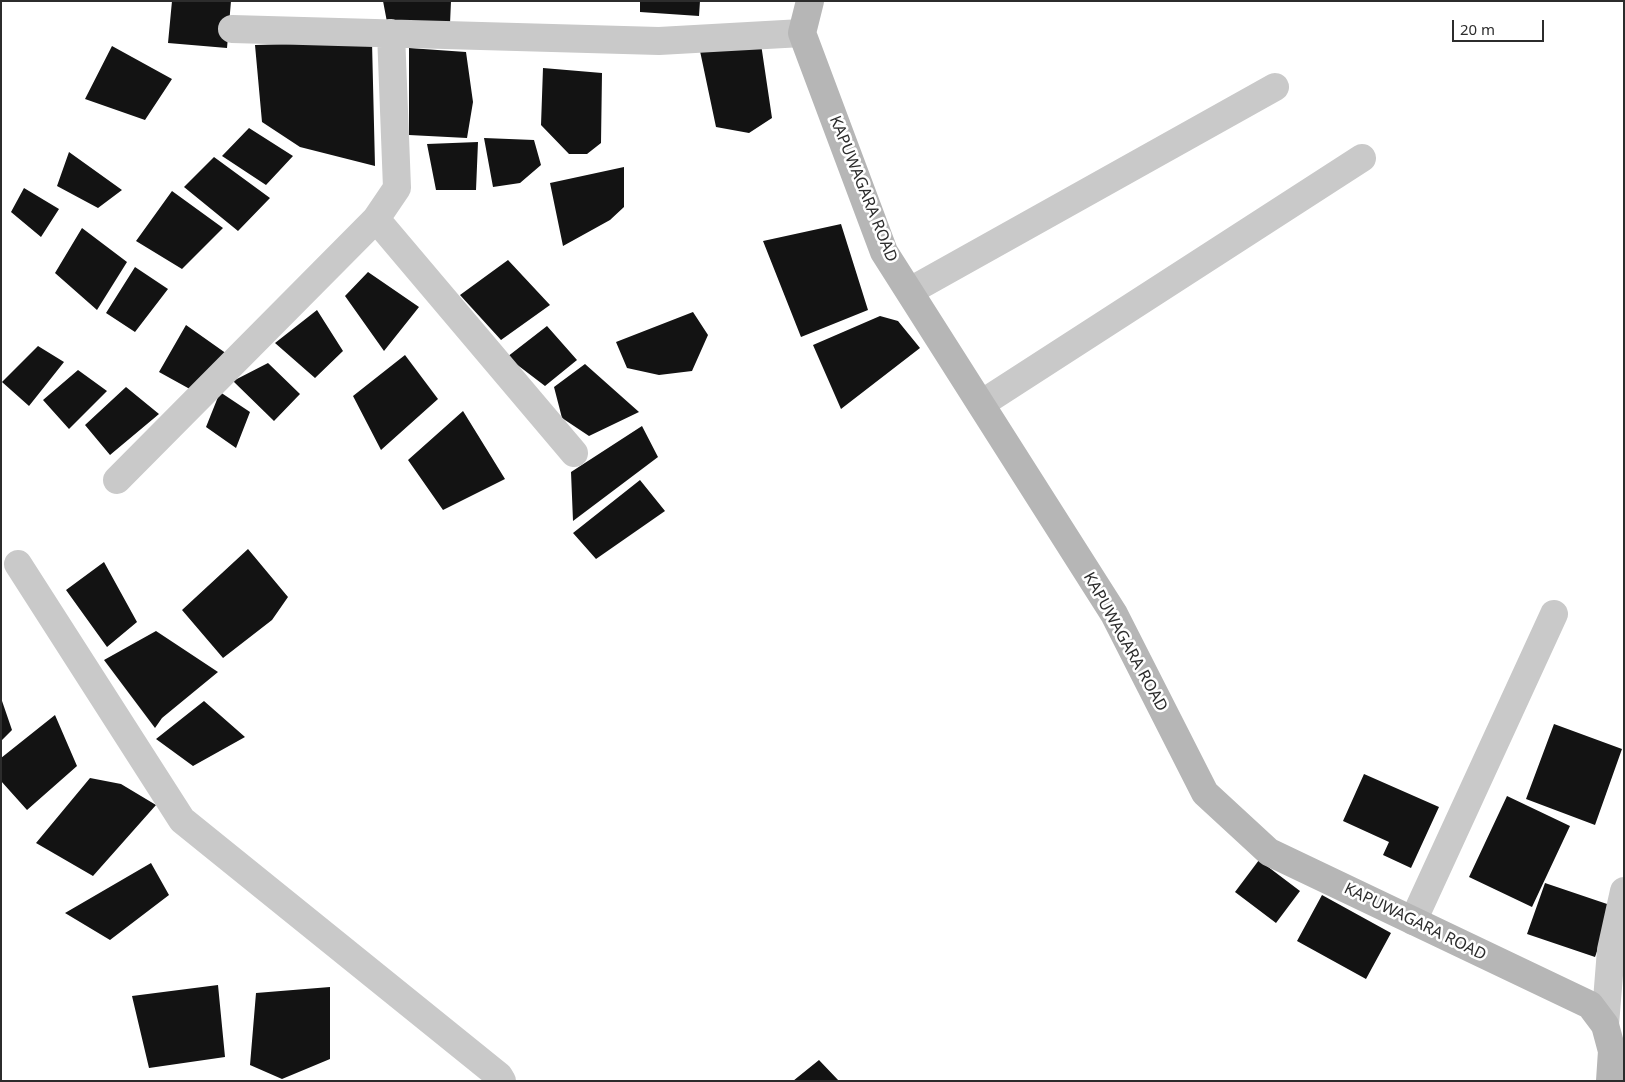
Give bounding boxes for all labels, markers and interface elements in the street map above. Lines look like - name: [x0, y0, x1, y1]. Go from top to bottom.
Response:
- scale bar: [1455, 10, 1548, 42]
- text: 20 m: [1460, 19, 1495, 39]
- street label: KAPUWAGARA ROAD: [825, 113, 901, 265]
- street label: KAPUWAGARA ROAD: [1079, 569, 1171, 715]
- street label: KAPUWAGARA ROAD: [1341, 879, 1489, 965]

